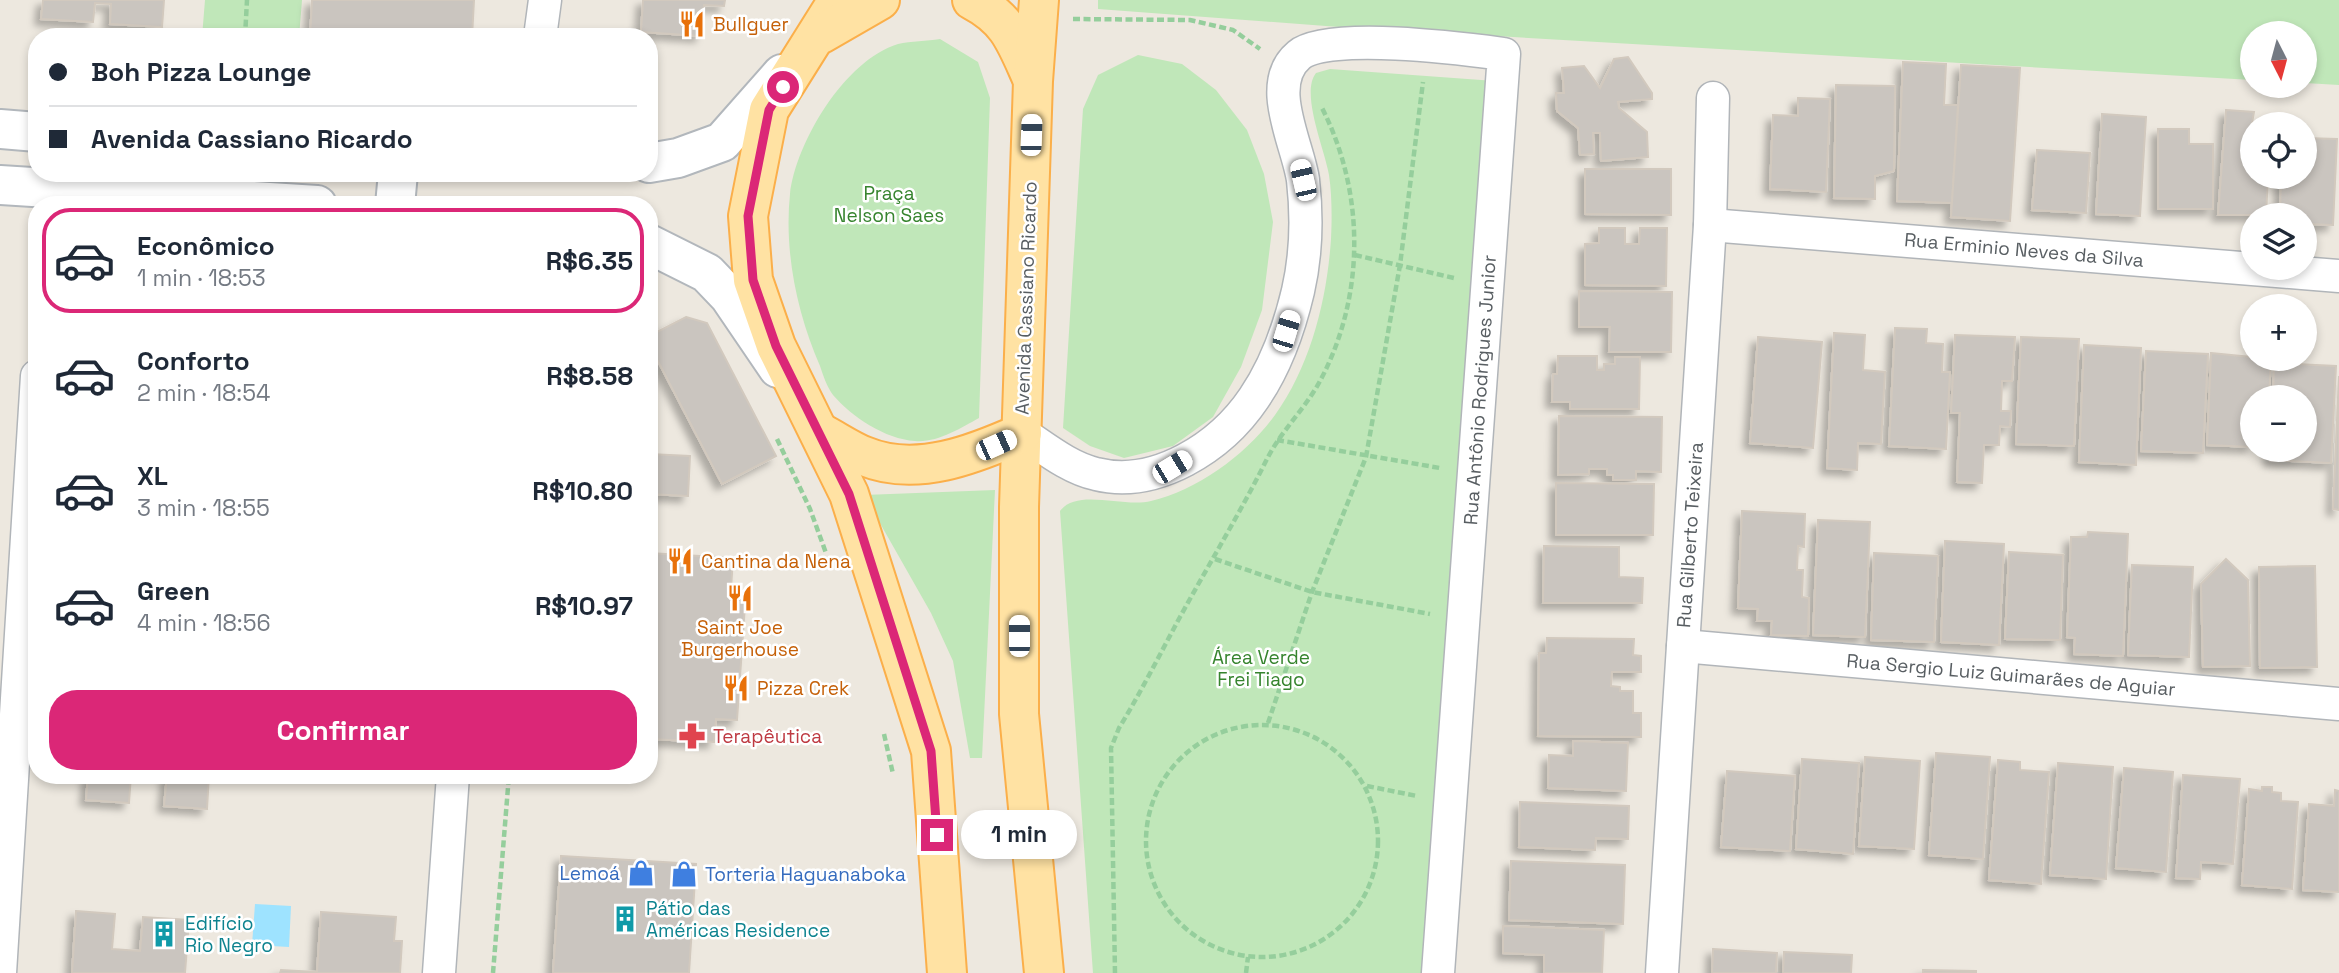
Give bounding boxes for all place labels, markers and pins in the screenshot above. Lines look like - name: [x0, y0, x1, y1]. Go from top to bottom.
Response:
- restaurant icon: Bullguer: [677, 9, 707, 39]
- place label: Bullguer: [713, 12, 789, 37]
- restaurant icon: Cantina da Nena: [665, 546, 695, 576]
- place label: Cantina da Nena: [701, 549, 851, 574]
- restaurant icon: Saint Joe Burgerhouse: [725, 583, 755, 613]
- place label: Saint Joe Burgerhouse: [681, 615, 799, 662]
- restaurant icon: Pizza Crek: [721, 673, 751, 703]
- place label: Pizza Crek: [757, 676, 849, 701]
- pharmacy icon: Terapêutica: [677, 721, 707, 751]
- place label: Terapêutica: [713, 724, 822, 749]
- shop icon: Lemoá: [626, 858, 656, 888]
- shop icon: Torteria Haguanaboka: [669, 859, 699, 889]
- place label: Lemoá: [559, 861, 620, 886]
- place label: Torteria Haguanaboka: [705, 862, 906, 887]
- place label: Pátio das Américas Residence: [646, 896, 830, 943]
- building icon: Pátio das Américas Residence: [610, 904, 640, 934]
- place label: Edifício Rio Negro: [185, 911, 273, 958]
- building icon: Edifício Rio Negro: [149, 919, 179, 949]

